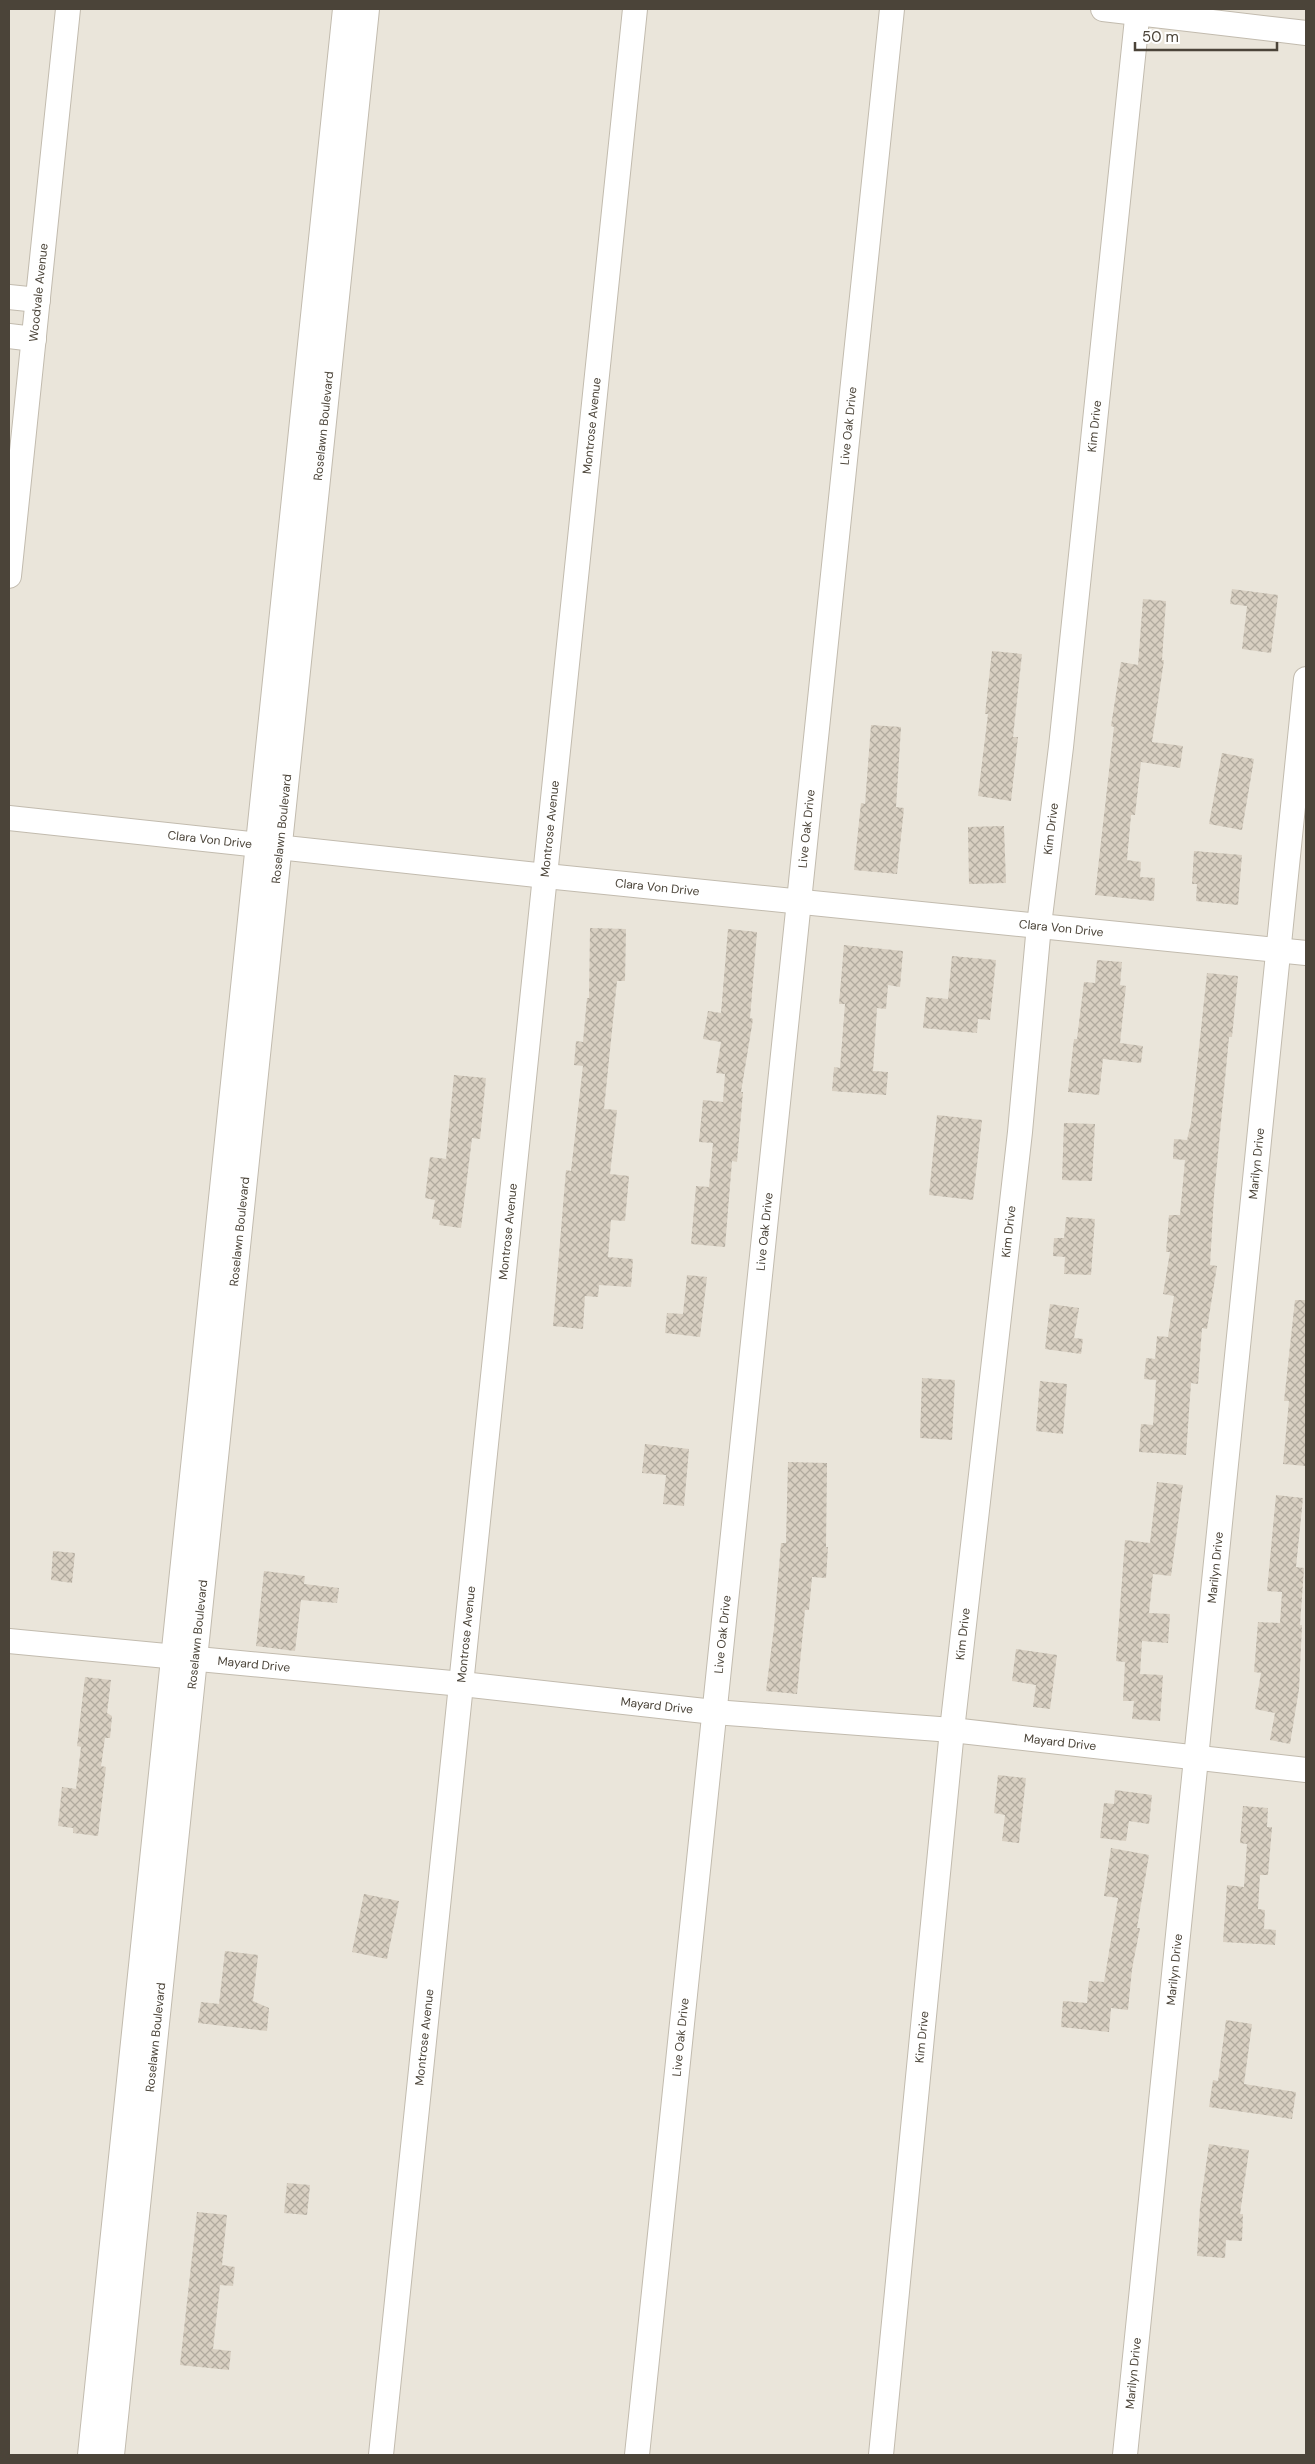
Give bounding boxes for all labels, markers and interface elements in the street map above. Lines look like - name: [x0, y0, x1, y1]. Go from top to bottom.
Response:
- scale bar: [1135, 20, 1278, 52]
- text: 50 m: [1142, 27, 1179, 47]
- street label: Woodvale Avenue: [25, 242, 52, 343]
- street label: Roselawn Boulevard: [310, 370, 337, 482]
- street label: Montrose Avenue: [579, 377, 605, 475]
- street label: Live Oak Drive: [836, 386, 861, 466]
- street label: Kim Drive: [1084, 399, 1105, 453]
- street label: Roselawn Boulevard: [268, 773, 295, 884]
- street label: Montrose Avenue: [537, 779, 563, 878]
- street label: Live Oak Drive: [794, 789, 819, 869]
- street label: Kim Drive: [1040, 802, 1062, 856]
- street label: Clara Von Drive: [167, 827, 253, 852]
- street label: Clara Von Drive: [614, 875, 701, 900]
- street label: Clara Von Drive: [1018, 916, 1104, 940]
- street label: Marilyn Drive: [1245, 1127, 1268, 1200]
- street label: Roselawn Boulevard: [226, 1176, 253, 1287]
- street label: Montrose Avenue: [495, 1182, 521, 1281]
- street label: Live Oak Drive: [752, 1191, 777, 1272]
- street label: Kim Drive: [998, 1205, 1020, 1259]
- street label: Marilyn Drive: [1204, 1531, 1227, 1604]
- street label: Roselawn Boulevard: [184, 1579, 211, 1690]
- street label: Montrose Avenue: [453, 1585, 479, 1684]
- street label: Live Oak Drive: [710, 1594, 735, 1674]
- street label: Kim Drive: [952, 1607, 974, 1661]
- street label: Mayard Drive: [217, 1653, 291, 1676]
- street label: Mayard Drive: [620, 1694, 694, 1718]
- street label: Mayard Drive: [1023, 1730, 1097, 1754]
- street label: Marilyn Drive: [1163, 1933, 1186, 2006]
- street label: Roselawn Boulevard: [142, 1982, 169, 2093]
- street label: Montrose Avenue: [411, 1988, 437, 2086]
- street label: Live Oak Drive: [669, 1997, 693, 2077]
- street label: Kim Drive: [911, 2010, 932, 2064]
- street label: Marilyn Drive: [1122, 2337, 1145, 2410]

